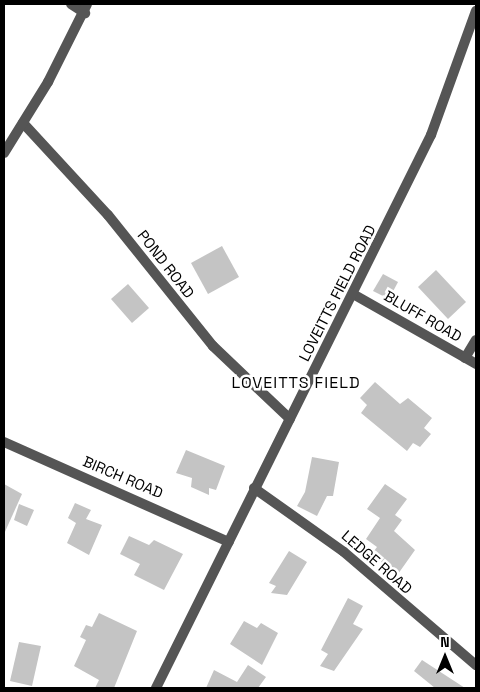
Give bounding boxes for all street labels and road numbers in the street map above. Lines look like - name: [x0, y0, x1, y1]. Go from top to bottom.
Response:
- street label: LOVEITTS FIELD ROAD: [295, 222, 379, 364]
- street label: POND ROAD: [134, 226, 198, 302]
- street label: BLUFF ROAD: [381, 287, 465, 345]
- street label: BIRCH ROAD: [80, 452, 166, 502]
- street label: LEDGE ROAD: [338, 526, 416, 598]

